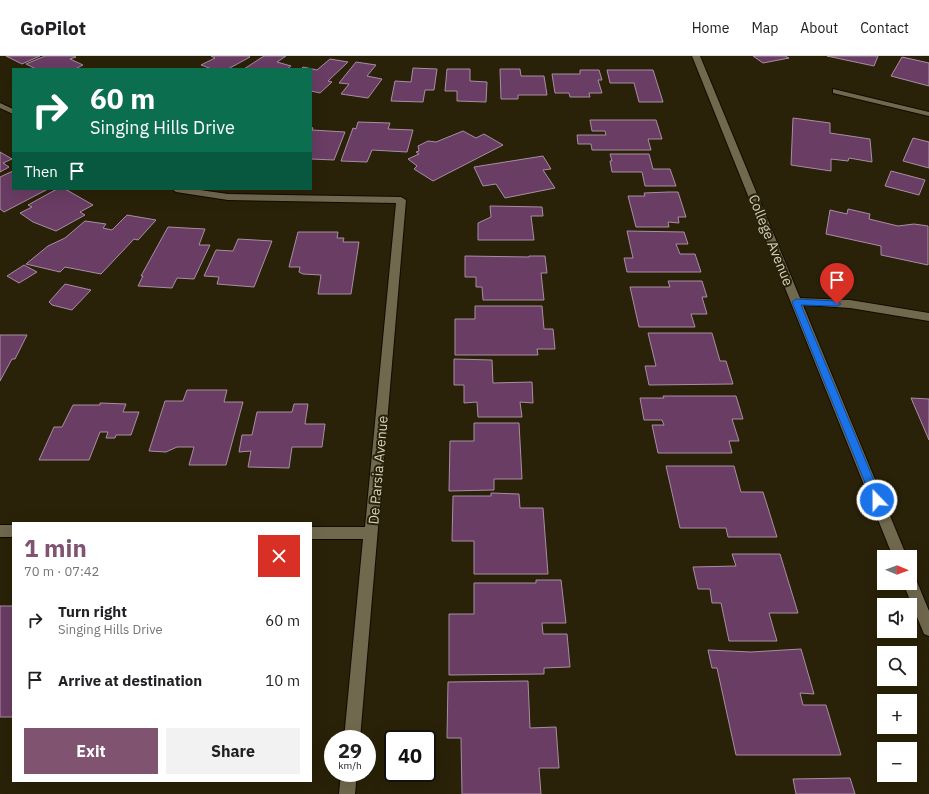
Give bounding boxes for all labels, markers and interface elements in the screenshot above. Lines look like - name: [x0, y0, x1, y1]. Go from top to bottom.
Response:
- text: GoPilot: [20, 16, 86, 40]
- text: Home: [692, 19, 729, 37]
- text: Map: [751, 19, 778, 37]
- text: About: [800, 19, 838, 37]
- text: Contact: [860, 19, 909, 37]
- text: 60 m: [90, 80, 155, 117]
- icon: right: [24, 84, 76, 136]
- text: Singing Hills Drive: [90, 116, 235, 139]
- icon: arrive: [66, 160, 88, 182]
- text: Then: [24, 162, 58, 181]
- street label: College Avenue: [745, 192, 798, 289]
- pin: [820, 263, 854, 304]
- icon: arrive: [826, 269, 848, 291]
- street label: De Parsia Avenue: [364, 415, 392, 525]
- position arrow: [856, 479, 898, 521]
- text: 1 min: [24, 532, 87, 564]
- button: close: [258, 535, 300, 577]
- north arrow: [877, 550, 917, 590]
- map controls: [877, 550, 917, 782]
- text: 70 m · 07:42: [24, 563, 99, 580]
- button: sound: [877, 598, 917, 638]
- text: Turn right: [58, 602, 127, 621]
- icon: right: [24, 609, 46, 631]
- text: 60 m: [265, 611, 300, 630]
- text: Singing Hills Drive: [58, 621, 163, 638]
- button: search: [877, 646, 917, 686]
- icon: arrive: [24, 669, 46, 691]
- text: Arrive at destination: [58, 671, 202, 690]
- text: 10 m: [265, 671, 300, 690]
- button: +: [877, 694, 917, 734]
- button: Exit: [24, 728, 158, 774]
- button: Share: [166, 728, 300, 774]
- speed limit sign: 40: [384, 730, 436, 782]
- text: 29: [338, 737, 362, 764]
- button: −: [877, 742, 917, 782]
- text: km/h: [338, 759, 362, 772]

